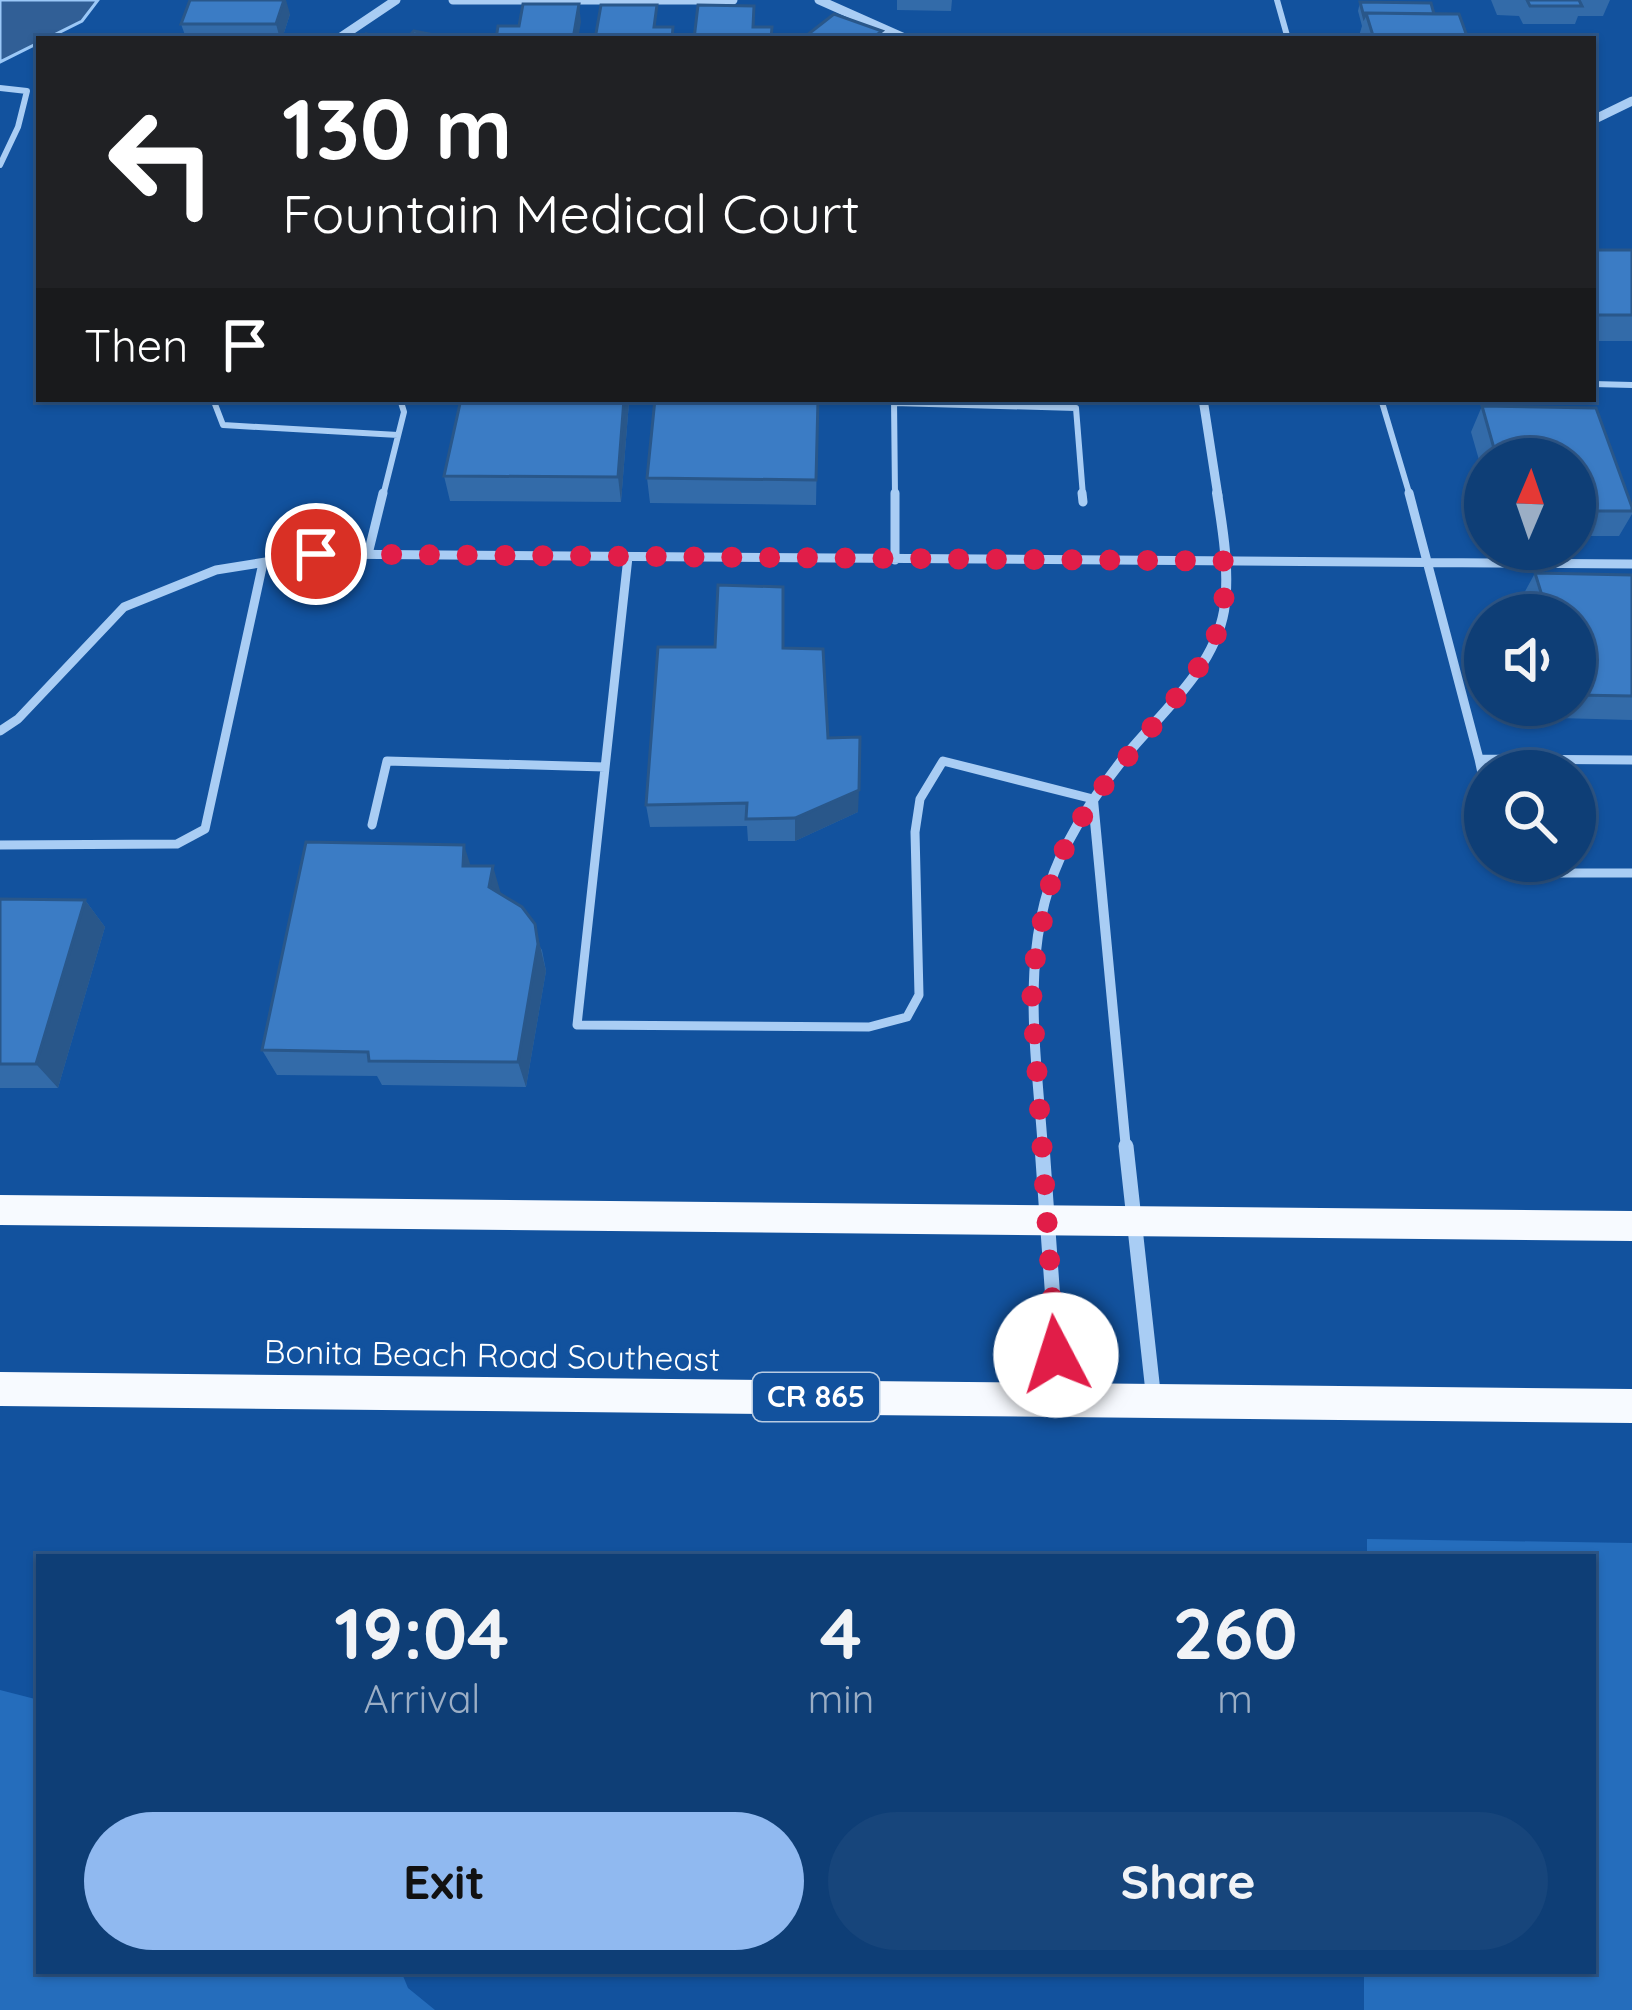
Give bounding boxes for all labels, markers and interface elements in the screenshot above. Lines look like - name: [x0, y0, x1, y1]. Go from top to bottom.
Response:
- text: 130 m: [282, 75, 512, 180]
- icon: left: [84, 84, 240, 240]
- text: Fountain Medical Court: [282, 179, 860, 247]
- icon: arrive: [212, 312, 278, 378]
- text: Then: [84, 317, 188, 373]
- north arrow: [1464, 438, 1596, 570]
- map controls: [1464, 438, 1596, 882]
- pin: [265, 503, 367, 605]
- icon: arrive: [283, 521, 349, 587]
- button: sound: [1464, 594, 1596, 726]
- button: search: [1464, 750, 1596, 882]
- position arrow: [993, 1292, 1119, 1418]
- street label: Bonita Beach Road Southeast: [264, 1330, 720, 1379]
- road number: CR 865: [753, 1373, 879, 1421]
- text: 19:04: [334, 1587, 509, 1677]
- text: 4: [820, 1587, 862, 1677]
- text: 260: [1173, 1587, 1298, 1677]
- text: Arrival: [364, 1674, 480, 1723]
- text: min: [808, 1674, 874, 1723]
- text: m: [1217, 1674, 1253, 1723]
- button: Exit: [84, 1812, 804, 1950]
- button: Share: [828, 1812, 1548, 1950]

